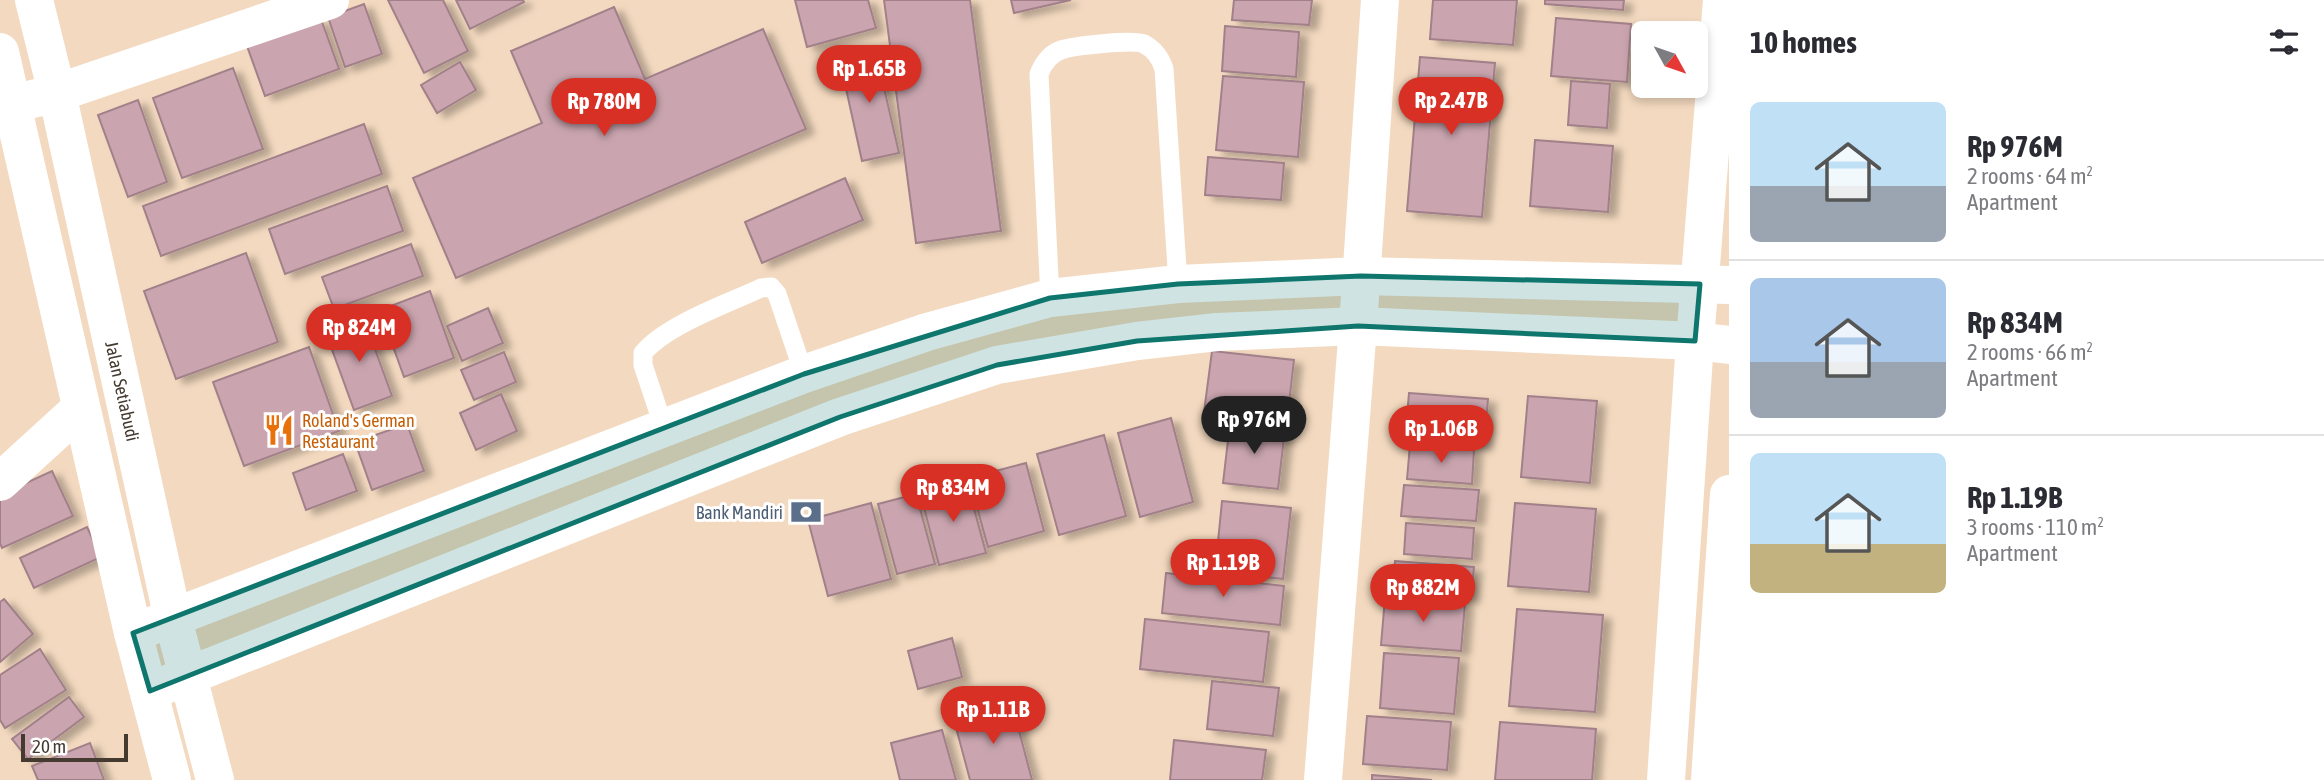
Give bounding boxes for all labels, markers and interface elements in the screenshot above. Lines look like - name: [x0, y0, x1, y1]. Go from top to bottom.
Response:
- north arrow: [1631, 21, 1708, 98]
- map controls: [1631, 21, 1708, 98]
- icon: filters: [2265, 23, 2303, 61]
- text: 10 homes: [1750, 25, 1857, 59]
- pin: Rp 1.65B: [797, 46, 941, 105]
- text: Rp 1.65B: [833, 55, 905, 81]
- pin: Rp 780M: [539, 78, 669, 138]
- pin: Rp 2.47B: [1379, 78, 1523, 137]
- text: Rp 2.47B: [1415, 87, 1487, 113]
- text: Rp 780M: [567, 88, 641, 114]
- text: Rp 976M: [1967, 129, 2063, 163]
- icon: home: [1806, 130, 1890, 214]
- text: 2 rooms · 64 m²: [1967, 163, 2093, 189]
- text: Apartment: [1967, 189, 2058, 215]
- pin: Rp 824M: [294, 304, 424, 364]
- text: Rp 834M: [1967, 305, 2063, 339]
- icon: home: [1806, 306, 1890, 390]
- text: Rp 824M: [322, 314, 396, 340]
- street label: Jalan Setiabudi: [102, 339, 144, 443]
- text: 2 rooms · 66 m²: [1967, 339, 2093, 365]
- text: Apartment: [1967, 365, 2058, 391]
- pin: Rp 976M: [1189, 396, 1319, 456]
- text: Rp 976M: [1217, 406, 1291, 432]
- pin: Rp 1.06B: [1369, 406, 1513, 465]
- place label: Roland's German Restaurant: [302, 410, 415, 452]
- restaurant icon: Roland's German Restaurant: [262, 413, 296, 447]
- text: Rp 1.06B: [1405, 415, 1477, 441]
- pin: Rp 834M: [888, 464, 1018, 524]
- text: Rp 834M: [916, 474, 990, 500]
- text: Rp 1.19B: [1967, 480, 2062, 514]
- icon: home: [1806, 481, 1890, 565]
- bank icon: Bank Mandiri: [789, 495, 823, 529]
- place label: Bank Mandiri: [696, 502, 783, 523]
- text: 3 rooms · 110 m²: [1967, 514, 2104, 540]
- pin: Rp 1.19B: [1151, 540, 1295, 599]
- text: Apartment: [1967, 540, 2058, 566]
- text: Rp 1.19B: [1187, 549, 1259, 575]
- pin: Rp 882M: [1358, 564, 1488, 624]
- text: Rp 882M: [1386, 574, 1460, 600]
- pin: Rp 1.11B: [921, 686, 1065, 746]
- text: Rp 1.11B: [957, 696, 1029, 722]
- scale bar: [21, 731, 128, 763]
- text: 20 m: [32, 735, 66, 757]

